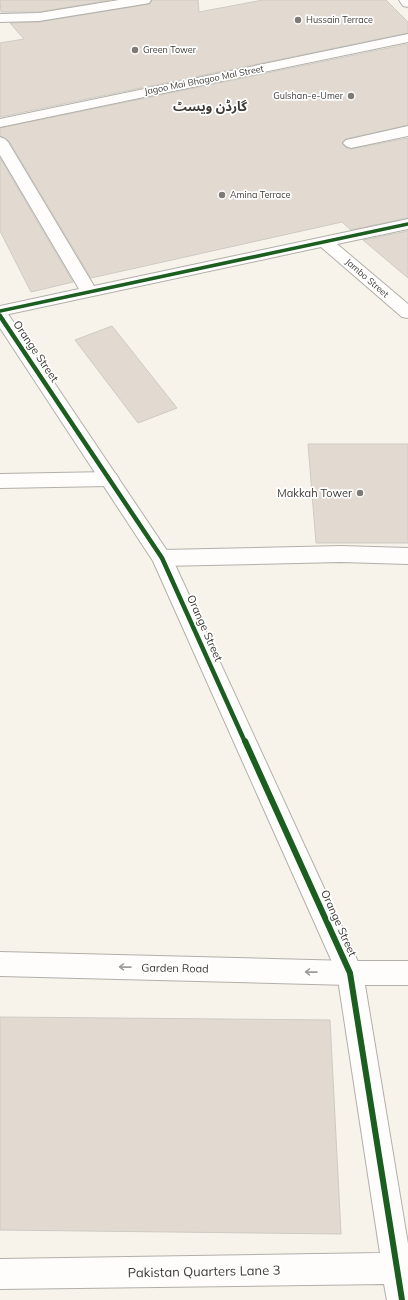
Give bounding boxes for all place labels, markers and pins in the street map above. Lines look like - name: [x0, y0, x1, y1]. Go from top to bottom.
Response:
- place label: Hussain Terrace: [306, 14, 373, 25]
- marker: Hussain Terrace: [293, 15, 303, 25]
- place label: Green Tower: [143, 44, 197, 55]
- marker: Green Tower: [130, 45, 140, 55]
- place label: Gulshan-e-Umer: [273, 90, 344, 101]
- marker: Gulshan-e-Umer: [346, 91, 356, 101]
- place label: Amina Terrace: [230, 189, 291, 200]
- marker: Amina Terrace: [217, 190, 227, 200]
- place label: Makkah Tower: [277, 486, 352, 500]
- marker: Makkah Tower: [355, 488, 365, 498]

